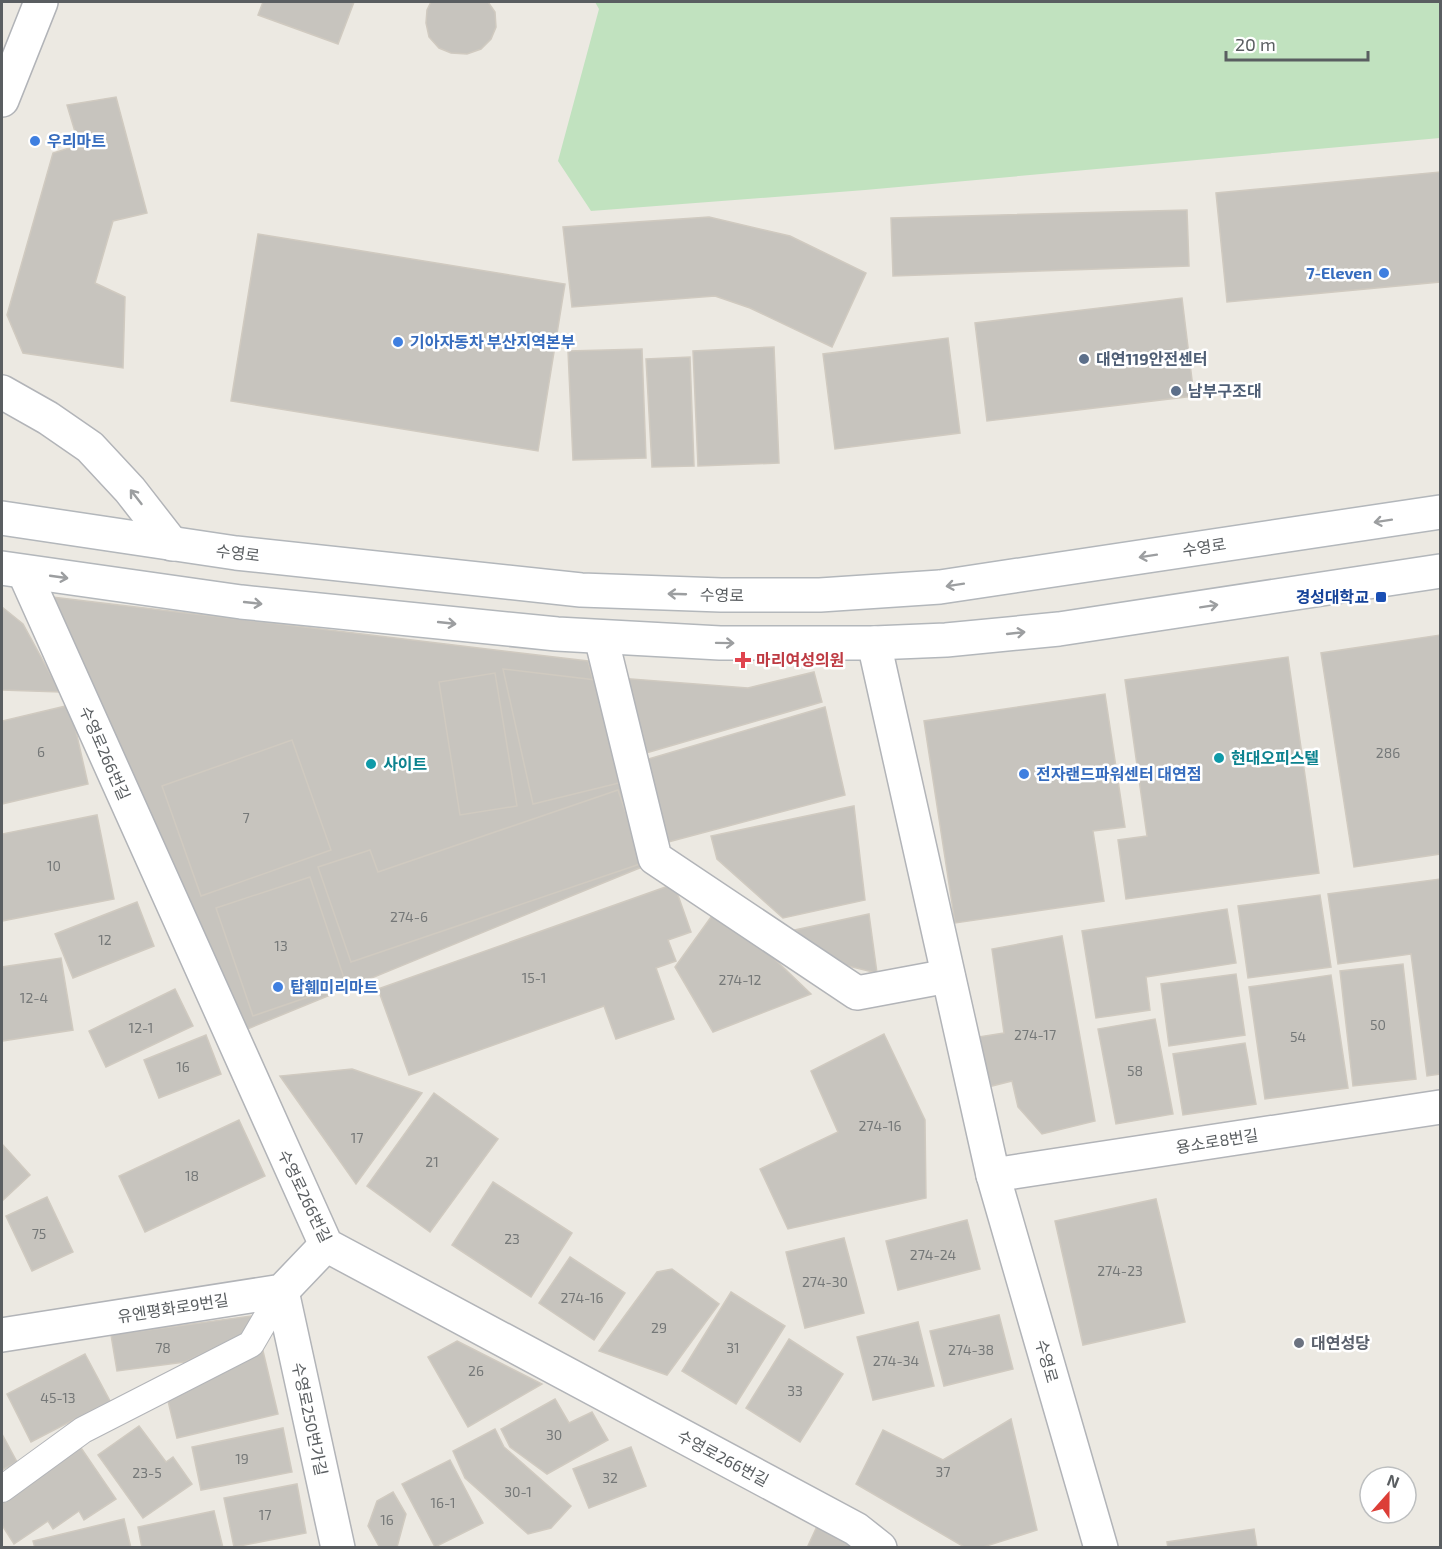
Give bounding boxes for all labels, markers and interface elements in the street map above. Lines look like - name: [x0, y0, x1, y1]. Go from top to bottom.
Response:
- scale bar: [1226, 24, 1368, 62]
- text: 20 m: [1235, 33, 1276, 55]
- place label: 우리마트: [47, 131, 106, 150]
- marker: 우리마트: [28, 134, 42, 148]
- place label: 7-Eleven: [1306, 263, 1372, 282]
- marker: 7-Eleven: [1377, 266, 1391, 280]
- place label: 기아자동차 부산지역본부: [410, 332, 575, 351]
- marker: 기아자동차 부산지역본부: [391, 335, 405, 349]
- place label: 대연119안전센터: [1096, 349, 1208, 368]
- marker: 대연119안전센터: [1077, 352, 1091, 366]
- place label: 남부구조대: [1188, 381, 1262, 400]
- marker: 남부구조대: [1169, 384, 1183, 398]
- one-way arrow: [129, 490, 142, 506]
- one-way arrow: [1373, 515, 1393, 526]
- street label: 수영로: [1181, 534, 1227, 559]
- street label: 수영로: [215, 540, 261, 565]
- one-way arrow: [1139, 550, 1159, 561]
- one-way arrow: [49, 571, 69, 582]
- one-way arrow: [946, 579, 966, 590]
- street label: 수영로: [700, 585, 745, 604]
- place label: 경성대학교: [1295, 587, 1369, 606]
- one-way arrow: [667, 588, 687, 599]
- marker: 경성대학교: [1374, 590, 1388, 604]
- one-way arrow: [242, 598, 262, 609]
- one-way arrow: [1198, 601, 1218, 612]
- one-way arrow: [436, 618, 456, 629]
- one-way arrow: [1005, 627, 1025, 638]
- one-way arrow: [714, 637, 734, 649]
- place label: 마리여성의원: [756, 650, 844, 669]
- marker: 마리여성의원: [734, 651, 752, 669]
- street label: 수영로266번길: [76, 703, 135, 803]
- house number: 6: [37, 743, 45, 760]
- house number: 286: [1376, 744, 1400, 761]
- place label: 현대오피스텔: [1231, 748, 1319, 767]
- marker: 현대오피스텔: [1212, 751, 1226, 765]
- place label: 사이트: [383, 754, 427, 773]
- marker: 사이트: [364, 757, 378, 771]
- place label: 전자랜드파워센터 대연점: [1036, 764, 1201, 783]
- marker: 전자랜드파워센터 대연점: [1017, 767, 1031, 781]
- house number: 7: [242, 809, 250, 826]
- house number: 10: [47, 857, 61, 874]
- house number: 274-6: [390, 908, 428, 925]
- house number: 12: [98, 931, 112, 948]
- house number: 13: [274, 937, 288, 954]
- house number: 15-1: [522, 969, 546, 986]
- house number: 274-12: [719, 971, 762, 988]
- place label: 탑훼미리마트: [290, 977, 379, 996]
- marker: 탑훼미리마트: [271, 980, 285, 994]
- house number: 12-4: [20, 989, 48, 1006]
- house number: 50: [1370, 1016, 1386, 1033]
- house number: 12-1: [129, 1019, 153, 1036]
- house number: 274-17: [1014, 1026, 1056, 1043]
- house number: 54: [1290, 1028, 1306, 1045]
- house number: 16: [176, 1058, 190, 1075]
- house number: 58: [1127, 1062, 1143, 1079]
- house number: 274-16: [858, 1117, 902, 1134]
- street label: 용소로8번길: [1174, 1125, 1260, 1156]
- house number: 17: [351, 1129, 363, 1146]
- street label: 수영로266번길: [275, 1146, 336, 1245]
- house number: 21: [425, 1153, 439, 1170]
- house number: 18: [185, 1167, 199, 1184]
- house number: 75: [32, 1225, 46, 1242]
- house number: 23: [504, 1230, 520, 1247]
- house number: 274-24: [910, 1246, 956, 1263]
- house number: 274-23: [1097, 1262, 1143, 1279]
- house number: 274-30: [802, 1273, 848, 1290]
- street label: 유엔평화로9번길: [116, 1289, 230, 1326]
- house number: 274-16: [560, 1289, 604, 1306]
- house number: 29: [651, 1319, 667, 1336]
- place label: 대연성당: [1311, 1333, 1370, 1352]
- marker: 대연성당: [1292, 1336, 1306, 1350]
- street label: 수영로: [1032, 1337, 1063, 1385]
- house number: 78: [155, 1339, 171, 1356]
- house number: 31: [726, 1339, 740, 1356]
- house number: 274-38: [948, 1341, 994, 1358]
- house number: 274-34: [873, 1352, 919, 1369]
- street label: 수영로250번가길: [289, 1360, 332, 1477]
- house number: 26: [468, 1362, 484, 1379]
- house number: 33: [787, 1382, 803, 1399]
- house number: 45-13: [40, 1389, 76, 1406]
- street label: 수영로266번길: [674, 1425, 772, 1490]
- house number: 30: [546, 1426, 562, 1443]
- house number: 19: [235, 1450, 249, 1467]
- house number: 37: [936, 1463, 950, 1480]
- house number: 23-5: [132, 1464, 162, 1481]
- north arrow: [1358, 1465, 1418, 1525]
- house number: 32: [602, 1469, 618, 1486]
- text: N: [1385, 1470, 1402, 1491]
- house number: 30-1: [504, 1483, 532, 1500]
- house number: 16-1: [431, 1494, 456, 1511]
- house number: 17: [259, 1506, 271, 1523]
- house number: 16: [380, 1511, 394, 1528]

